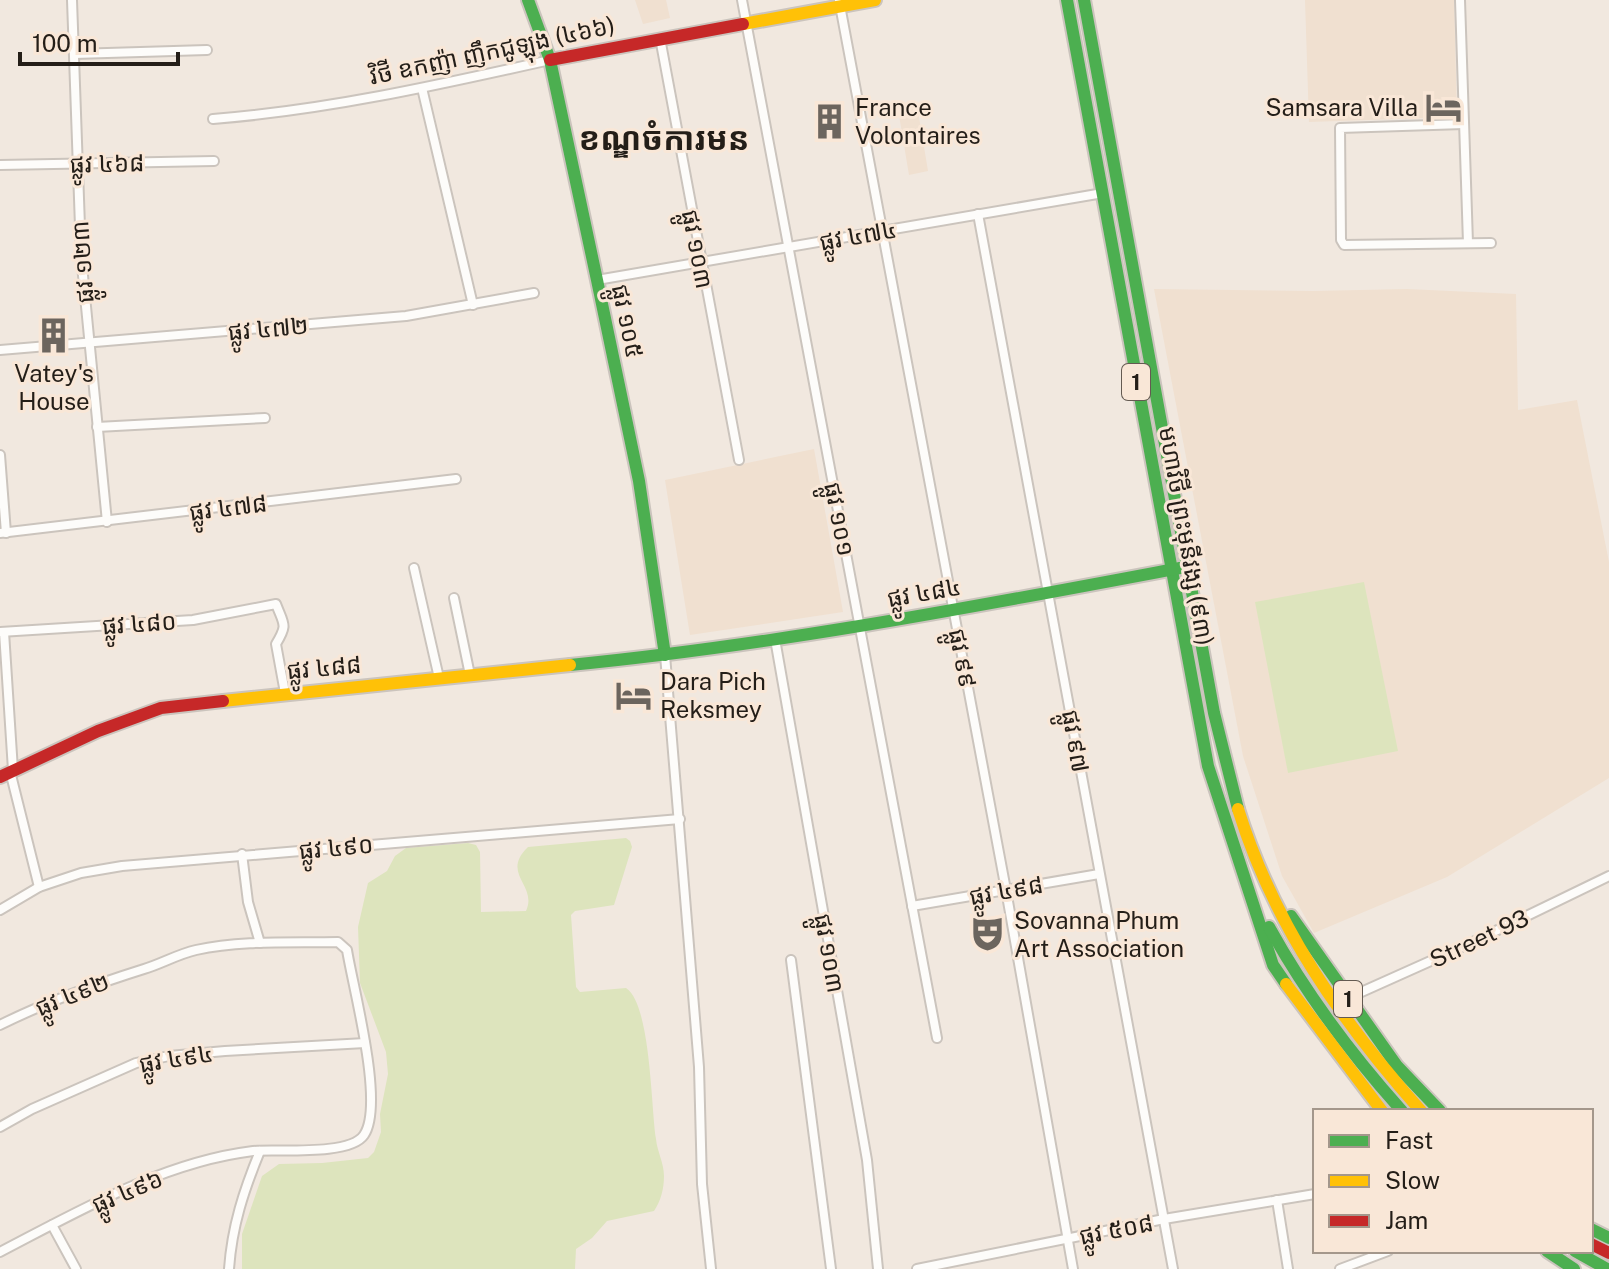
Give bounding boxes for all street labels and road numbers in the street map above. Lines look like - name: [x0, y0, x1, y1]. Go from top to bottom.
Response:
- street label: វិថី ឧកញ៉ា ញឹកជូឡុង (៤៦៦): [366, 10, 619, 97]
- street label: ផ្លូវ ៤៦៨: [69, 148, 145, 187]
- street label: ផ្លូវ ១០៣: [668, 207, 719, 293]
- street label: ផ្លូវ ៤៧៤: [817, 214, 900, 265]
- street label: ផ្លូវ ១២៣: [65, 219, 108, 304]
- street label: ផ្លូវ ១០៥: [598, 282, 649, 362]
- street label: ផ្លូវ ៤៧២: [226, 311, 310, 355]
- road number: 1: [1122, 364, 1150, 400]
- street label: មហាវិថី ព្រះមុនីវង្ស (៩៣): [1152, 424, 1220, 648]
- street label: ផ្លូវ ១០១: [810, 480, 861, 560]
- street label: ផ្លូវ ៤៧៨: [188, 488, 270, 535]
- street label: ផ្លូវ ៤៨៤: [885, 572, 965, 621]
- street label: ផ្លូវ ៤៨០: [101, 606, 178, 649]
- street label: ផ្លូវ ៩៩: [935, 626, 982, 692]
- street label: ផ្លូវ ៤៨៨: [286, 650, 363, 693]
- street label: ផ្លូវ ៩៧: [1048, 708, 1095, 776]
- street label: ផ្លូវ ៤៩០: [298, 830, 375, 873]
- street label: ផ្លូវ ៤៩៨: [967, 870, 1047, 919]
- street label: Street 93: [1425, 903, 1533, 973]
- street label: ផ្លូវ ១០៣: [800, 911, 851, 996]
- street label: ផ្លូវ ៤៩២: [31, 967, 117, 1030]
- road number: 1: [1334, 981, 1362, 1017]
- street label: ផ្លូវ ៤៩៤: [137, 1038, 216, 1087]
- street label: ផ្លូវ ៤៩៦: [87, 1164, 170, 1227]
- street label: ផ្លូវ ៥០៨: [1077, 1208, 1157, 1259]

